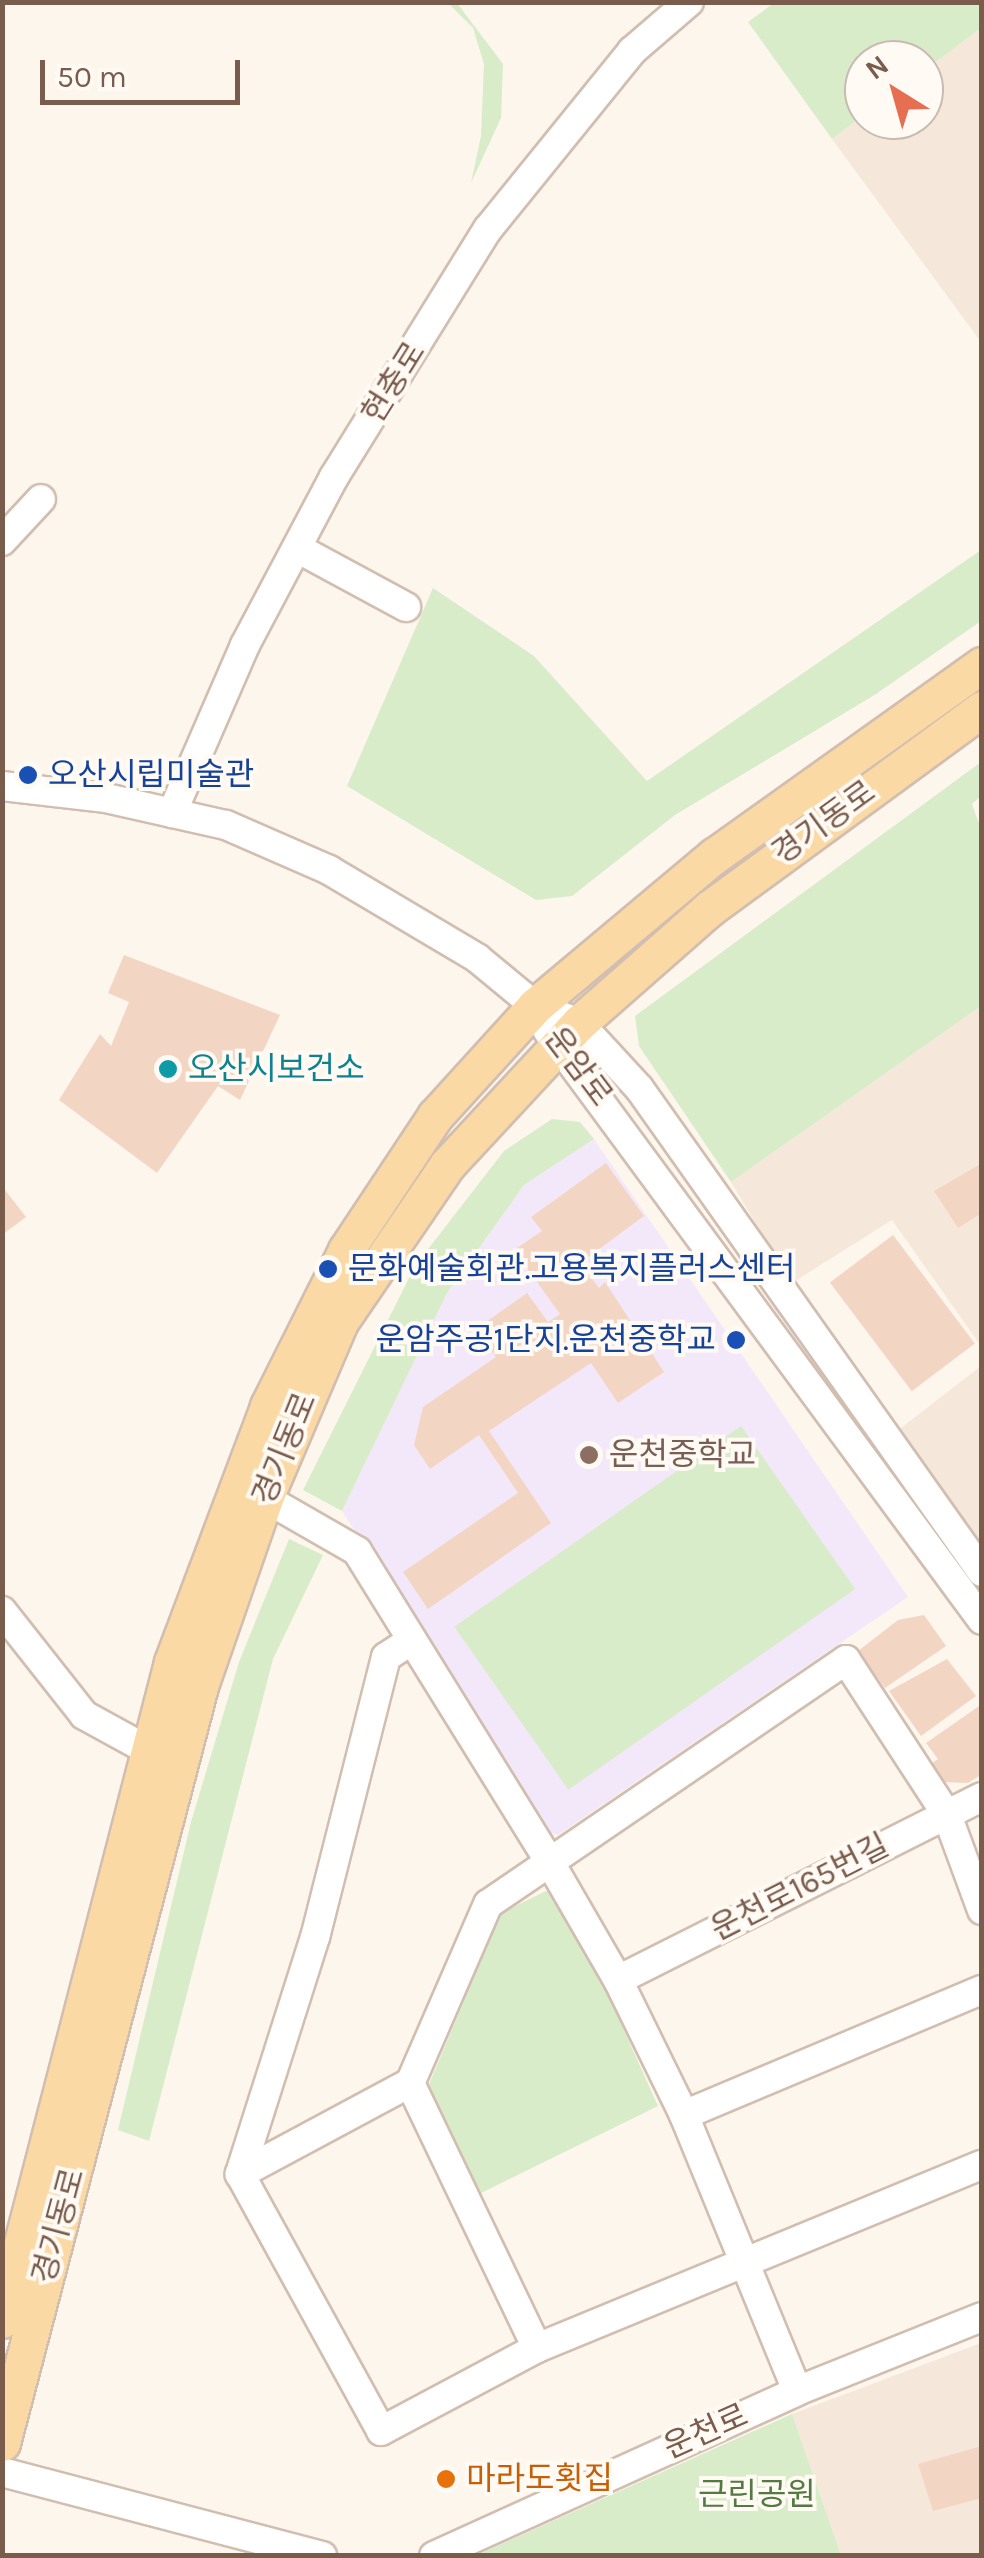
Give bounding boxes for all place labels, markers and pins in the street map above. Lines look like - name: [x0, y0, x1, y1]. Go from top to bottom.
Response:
- place label: 오산시립미술관: [48, 756, 254, 794]
- marker: 오산시립미술관: [17, 764, 39, 786]
- place label: 오산시보건소: [188, 1050, 365, 1088]
- marker: 오산시보건소: [157, 1058, 179, 1080]
- place label: 문화예술회관.고용복지플러스센터: [348, 1250, 795, 1288]
- marker: 문화예술회관.고용복지플러스센터: [317, 1258, 339, 1280]
- place label: 운암주공1단지.운천중학교: [376, 1321, 716, 1359]
- marker: 운암주공1단지.운천중학교: [725, 1329, 747, 1351]
- place label: 운천중학교: [609, 1436, 756, 1474]
- marker: 운천중학교: [578, 1444, 600, 1466]
- place label: 마라도횟집: [466, 2460, 613, 2498]
- marker: 마라도횟집: [435, 2468, 457, 2490]

